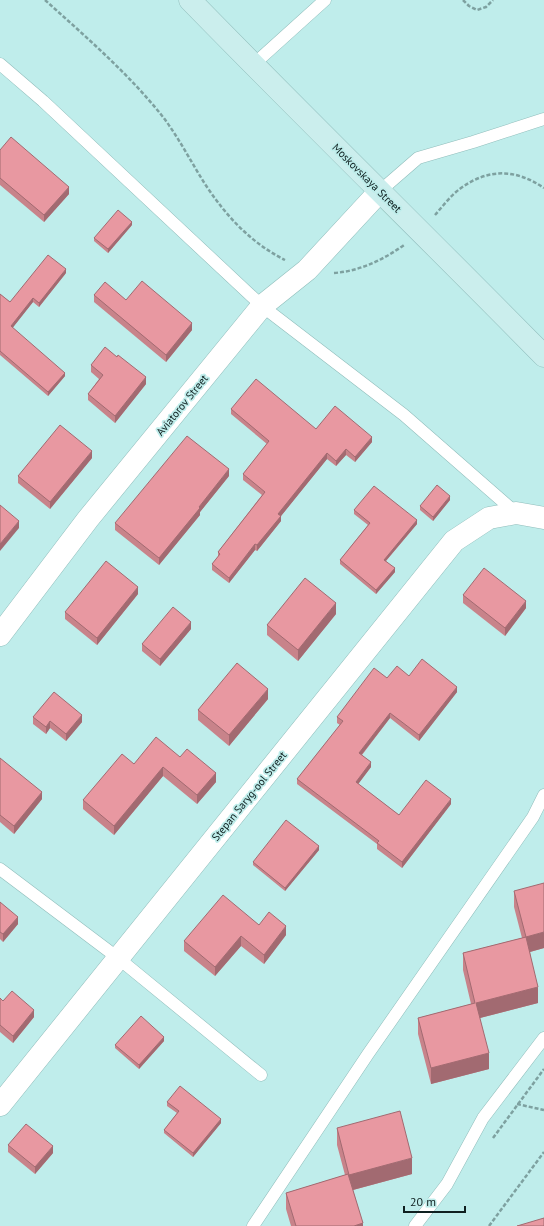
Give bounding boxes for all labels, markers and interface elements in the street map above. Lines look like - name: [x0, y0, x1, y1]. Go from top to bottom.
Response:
- street label: Moskovskaya Street: [329, 140, 405, 216]
- street label: Aviatorov Street: [153, 371, 211, 438]
- street label: Stepan Saryg-ool Street: [209, 748, 290, 844]
- scale bar: [404, 1188, 465, 1214]
- text: 20 m: [410, 1194, 436, 1209]

